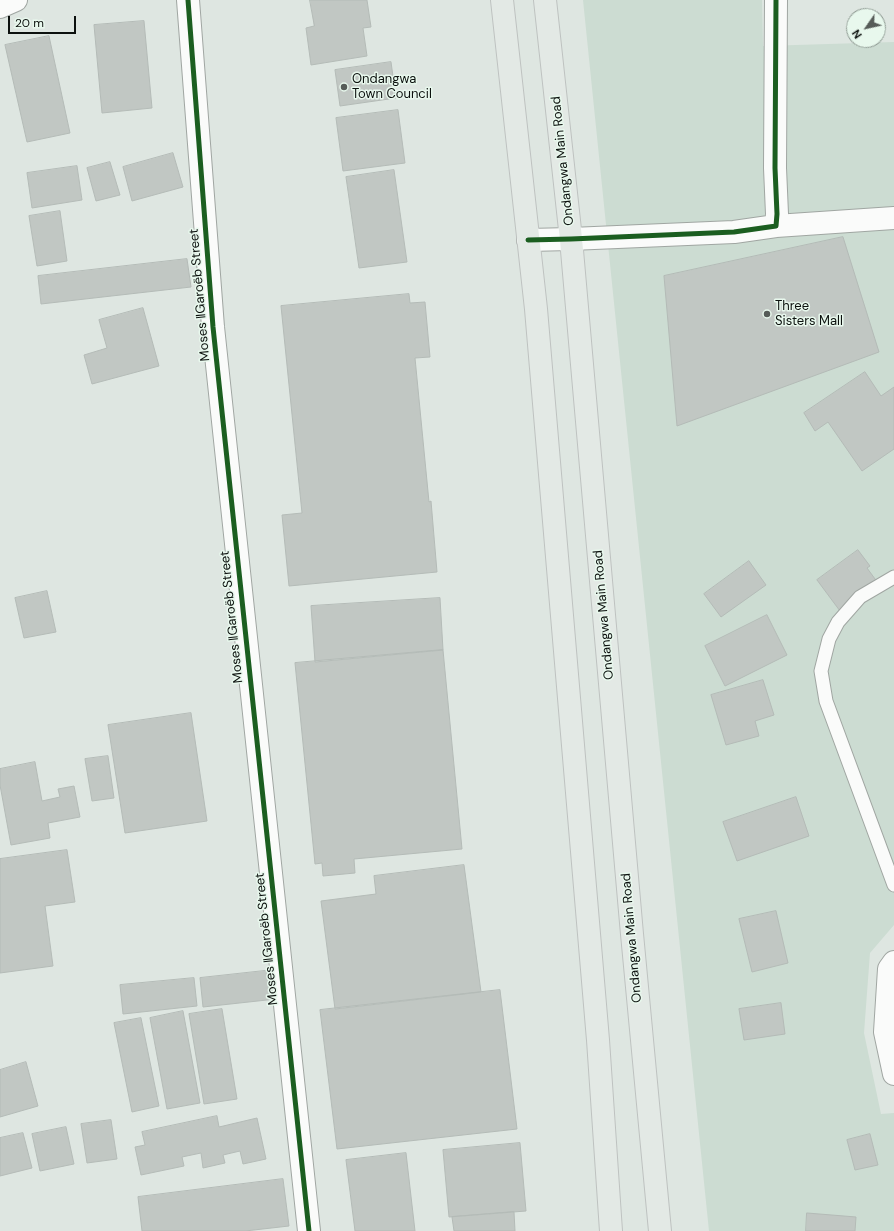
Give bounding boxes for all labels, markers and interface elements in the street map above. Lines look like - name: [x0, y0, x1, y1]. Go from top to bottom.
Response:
- scale bar: [10, 8, 78, 34]
- north arrow: [846, 8, 886, 48]
- text: 20 m: [15, 15, 44, 31]
- text: N: [849, 27, 865, 41]
- place label: Ondangwa Town Council: [352, 72, 432, 103]
- marker: Ondangwa Town Council: [339, 82, 349, 92]
- street label: Ondangwa Main Road: [548, 96, 578, 226]
- street label: Moses ǁGaroëb Street: [186, 228, 214, 362]
- place label: Three Sisters Mall: [775, 299, 843, 330]
- marker: Three Sisters Mall: [762, 309, 772, 319]
- street label: Moses ǁGaroëb Street: [217, 550, 247, 684]
- street label: Ondangwa Main Road: [591, 550, 617, 680]
- street label: Moses ǁGaroëb Street: [252, 872, 282, 1006]
- street label: Ondangwa Main Road: [619, 873, 645, 1003]

